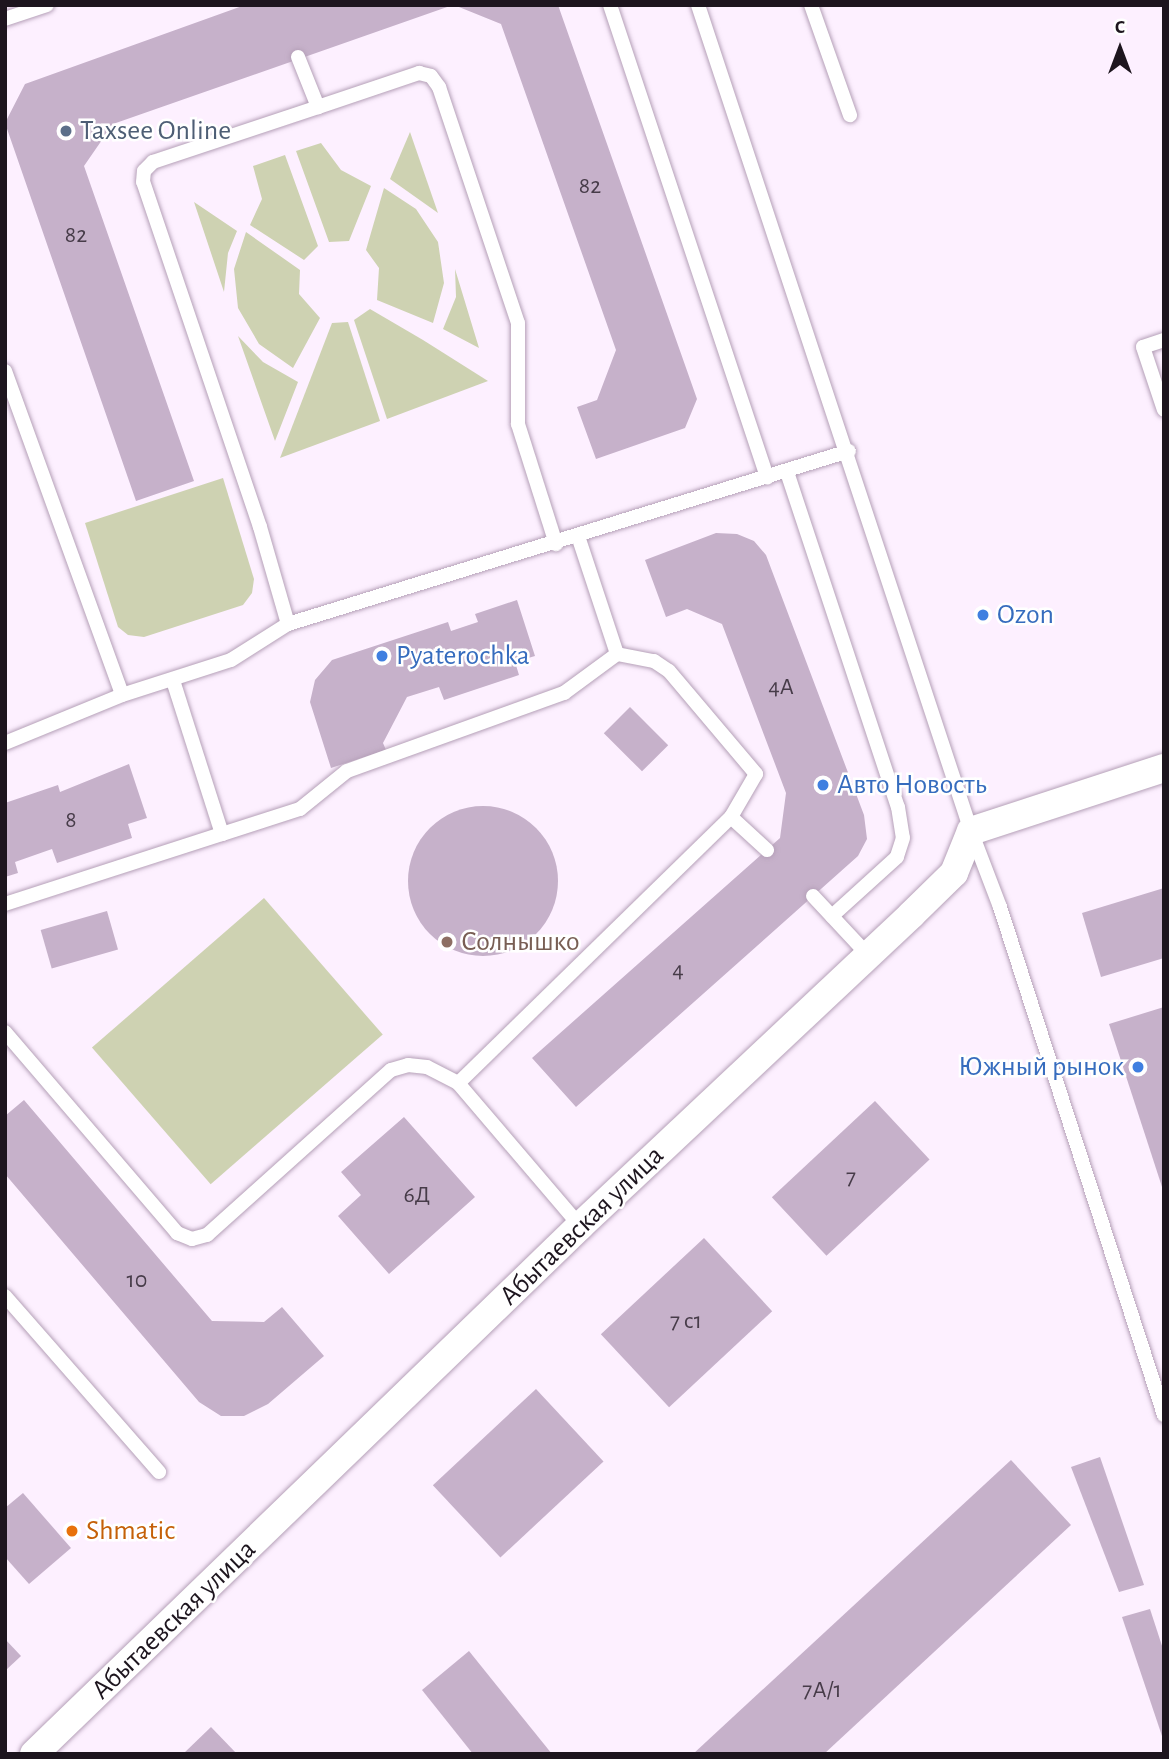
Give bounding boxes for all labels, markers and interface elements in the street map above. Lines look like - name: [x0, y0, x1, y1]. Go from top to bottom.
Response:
- north arrow: [1085, 14, 1155, 84]
- text: С: [1115, 18, 1125, 37]
- place label: Taxsee Online: [80, 114, 231, 148]
- marker: Taxsee Online: [58, 123, 74, 139]
- house number: 82: [579, 173, 601, 201]
- house number: 82: [65, 222, 87, 250]
- place label: Ozon: [997, 598, 1054, 632]
- marker: Ozon: [975, 607, 991, 623]
- place label: Pyaterochka: [396, 639, 530, 673]
- marker: Pyaterochka: [374, 648, 390, 664]
- house number: 4А: [768, 674, 794, 702]
- place label: Авто Новость: [837, 768, 987, 802]
- marker: Авто Новость: [815, 777, 831, 793]
- house number: 8: [65, 807, 77, 835]
- place label: Солнышко: [461, 925, 579, 959]
- marker: Солнышко: [439, 934, 455, 950]
- house number: 4: [672, 957, 684, 985]
- place label: Южный рынок: [958, 1050, 1124, 1084]
- marker: Южный рынок: [1130, 1059, 1146, 1075]
- street label: Абытаевская улица: [493, 1139, 671, 1313]
- house number: 7: [846, 1164, 856, 1192]
- house number: 6Д: [404, 1182, 430, 1210]
- house number: 10: [127, 1267, 147, 1295]
- house number: 7 с1: [670, 1308, 702, 1336]
- place label: Shmatic: [86, 1514, 175, 1548]
- marker: Shmatic: [64, 1523, 80, 1539]
- street label: Абытаевская улица: [85, 1533, 263, 1707]
- house number: 7А/1: [802, 1677, 842, 1705]

